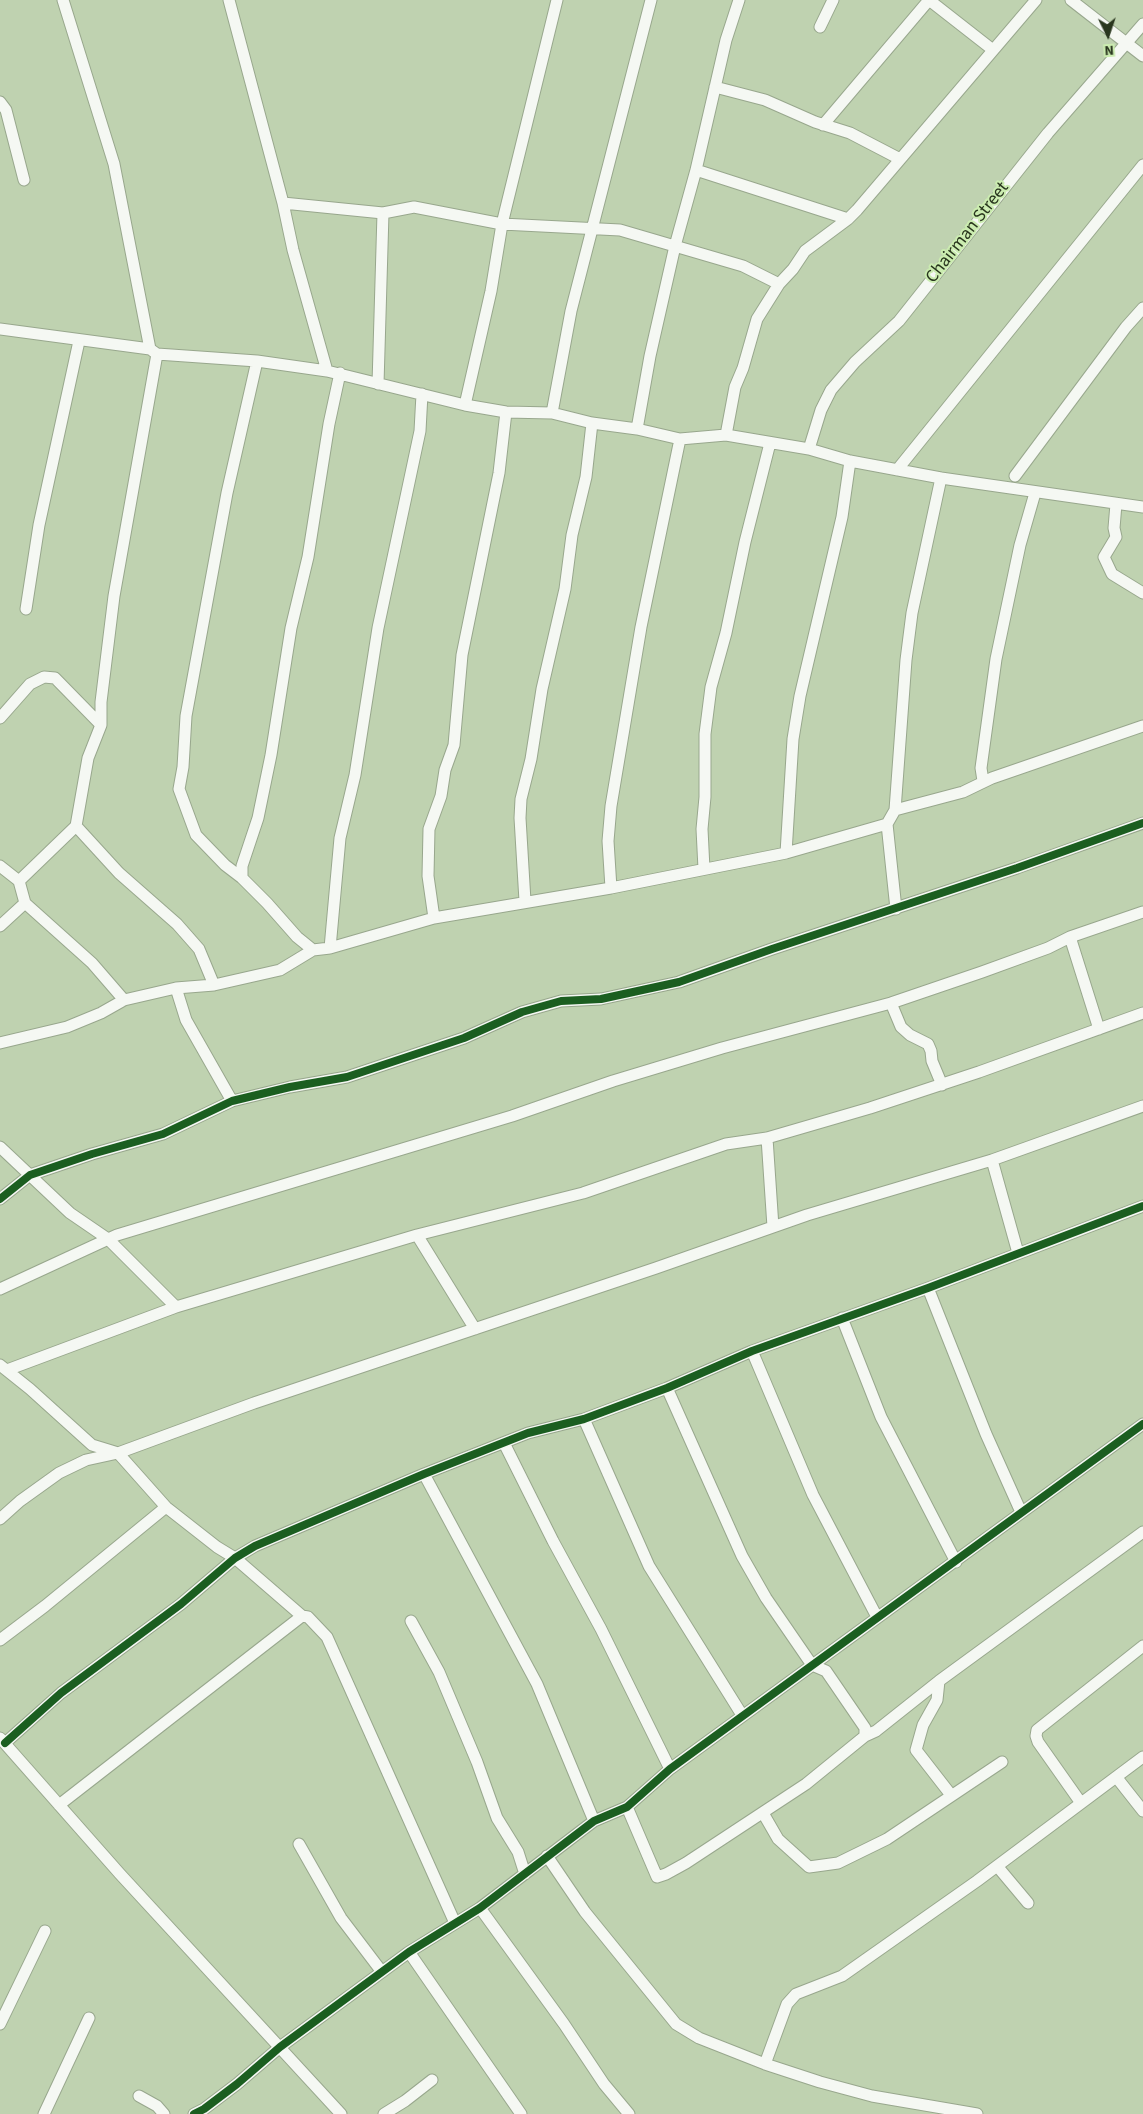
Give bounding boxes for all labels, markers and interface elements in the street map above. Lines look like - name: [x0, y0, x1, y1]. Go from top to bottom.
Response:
- north arrow: [1083, 10, 1133, 60]
- text: N: [1104, 40, 1114, 60]
- street label: Chairman Street: [922, 178, 1014, 288]

